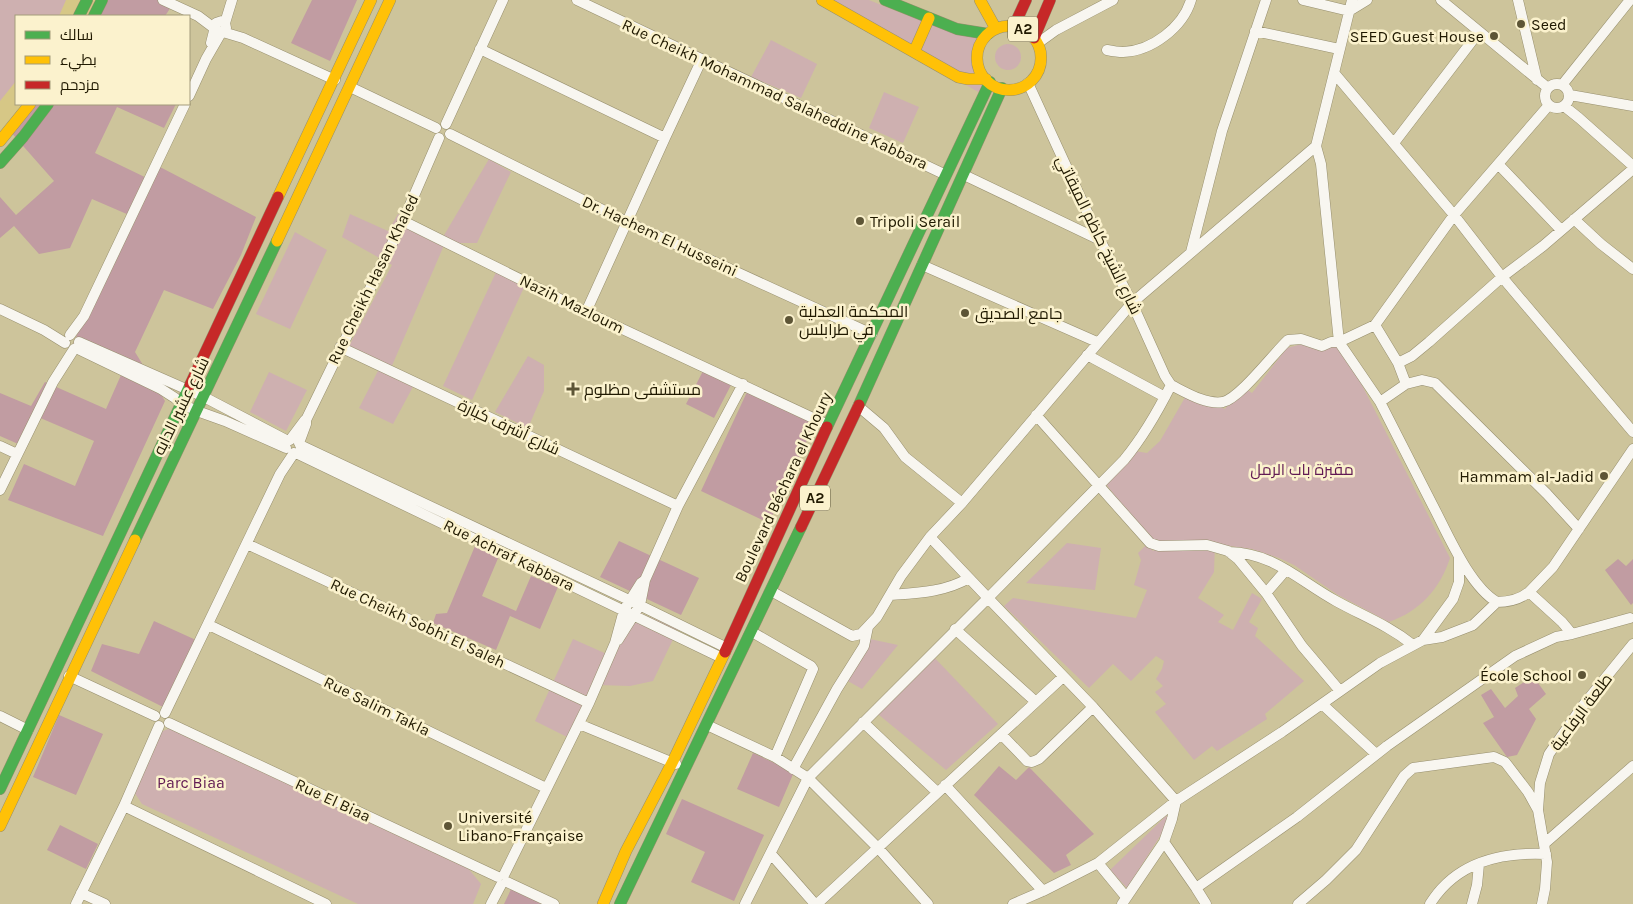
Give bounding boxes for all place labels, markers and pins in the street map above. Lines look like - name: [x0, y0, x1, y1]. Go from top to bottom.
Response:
- place label: Seed: [1531, 15, 1567, 34]
- marker: Seed: [1515, 18, 1527, 30]
- place label: SEED Guest House: [1350, 27, 1484, 46]
- marker: SEED Guest House: [1488, 30, 1500, 42]
- place label: Tripoli Serail: [870, 212, 960, 231]
- marker: Tripoli Serail: [854, 215, 866, 227]
- place label: المحكمة العدلية في طرابلس: [799, 302, 908, 343]
- place label: جامع الصديق: [975, 304, 1062, 325]
- marker: جامع الصديق: [959, 307, 971, 319]
- marker: المحكمة العدلية في طرابلس: [783, 314, 795, 326]
- place label: مستشفى مظلوم: [584, 380, 701, 401]
- marker: مستشفى مظلوم: [566, 382, 580, 396]
- place label: Hammam al-Jadid: [1459, 467, 1594, 486]
- marker: Hammam al-Jadid: [1598, 470, 1610, 482]
- place label: École School: [1480, 666, 1572, 685]
- marker: École School: [1576, 669, 1588, 681]
- place label: Université Libano-Française: [458, 808, 584, 845]
- marker: Université Libano-Française: [442, 820, 454, 832]

